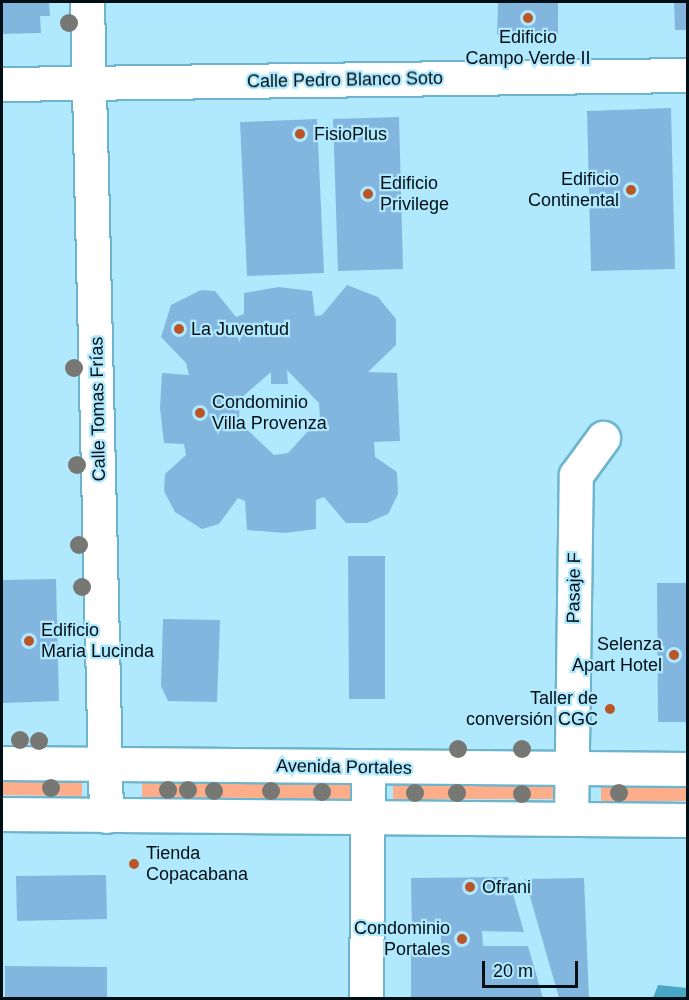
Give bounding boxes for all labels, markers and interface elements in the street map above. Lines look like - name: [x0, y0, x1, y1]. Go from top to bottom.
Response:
- marker: Edificio Campo Verde II: [521, 11, 535, 25]
- place label: Edificio Campo Verde II: [465, 27, 591, 70]
- street label: Calle Pedro Blanco Soto: [247, 67, 443, 93]
- place label: FisioPlus: [314, 123, 387, 145]
- marker: FisioPlus: [291, 125, 309, 143]
- place label: Edificio Continental: [528, 169, 619, 212]
- place label: Edificio Privilege: [380, 173, 449, 216]
- marker: Edificio Continental: [624, 183, 638, 197]
- marker: Edificio Privilege: [361, 187, 375, 201]
- place label: La Juventud: [191, 318, 289, 340]
- marker: La Juventud: [172, 322, 186, 336]
- street label: Calle Tomas Frías: [86, 336, 110, 482]
- place label: Condominio Villa Provenza: [212, 392, 327, 434]
- marker: Condominio Villa Provenza: [193, 406, 207, 420]
- street label: Pasaje F: [563, 552, 585, 624]
- place label: Edificio Maria Lucinda: [41, 620, 154, 662]
- marker: Edificio Maria Lucinda: [22, 634, 36, 648]
- place label: Selenza Apart Hotel: [572, 634, 662, 676]
- marker: Selenza Apart Hotel: [667, 648, 681, 662]
- place label: Taller de conversión CGC: [466, 688, 598, 730]
- marker: Taller de conversión CGC: [603, 702, 617, 716]
- street label: Avenida Portales: [276, 755, 412, 779]
- place label: Tienda Copacabana: [146, 843, 248, 886]
- marker: Tienda Copacabana: [127, 857, 141, 871]
- place label: Ofrani: [482, 876, 531, 898]
- marker: Ofrani: [463, 880, 477, 894]
- place label: Condominio Portales: [354, 918, 450, 960]
- marker: Condominio Portales: [455, 932, 469, 946]
- scale bar: [485, 949, 581, 987]
- text: 20 m: [493, 961, 533, 981]

